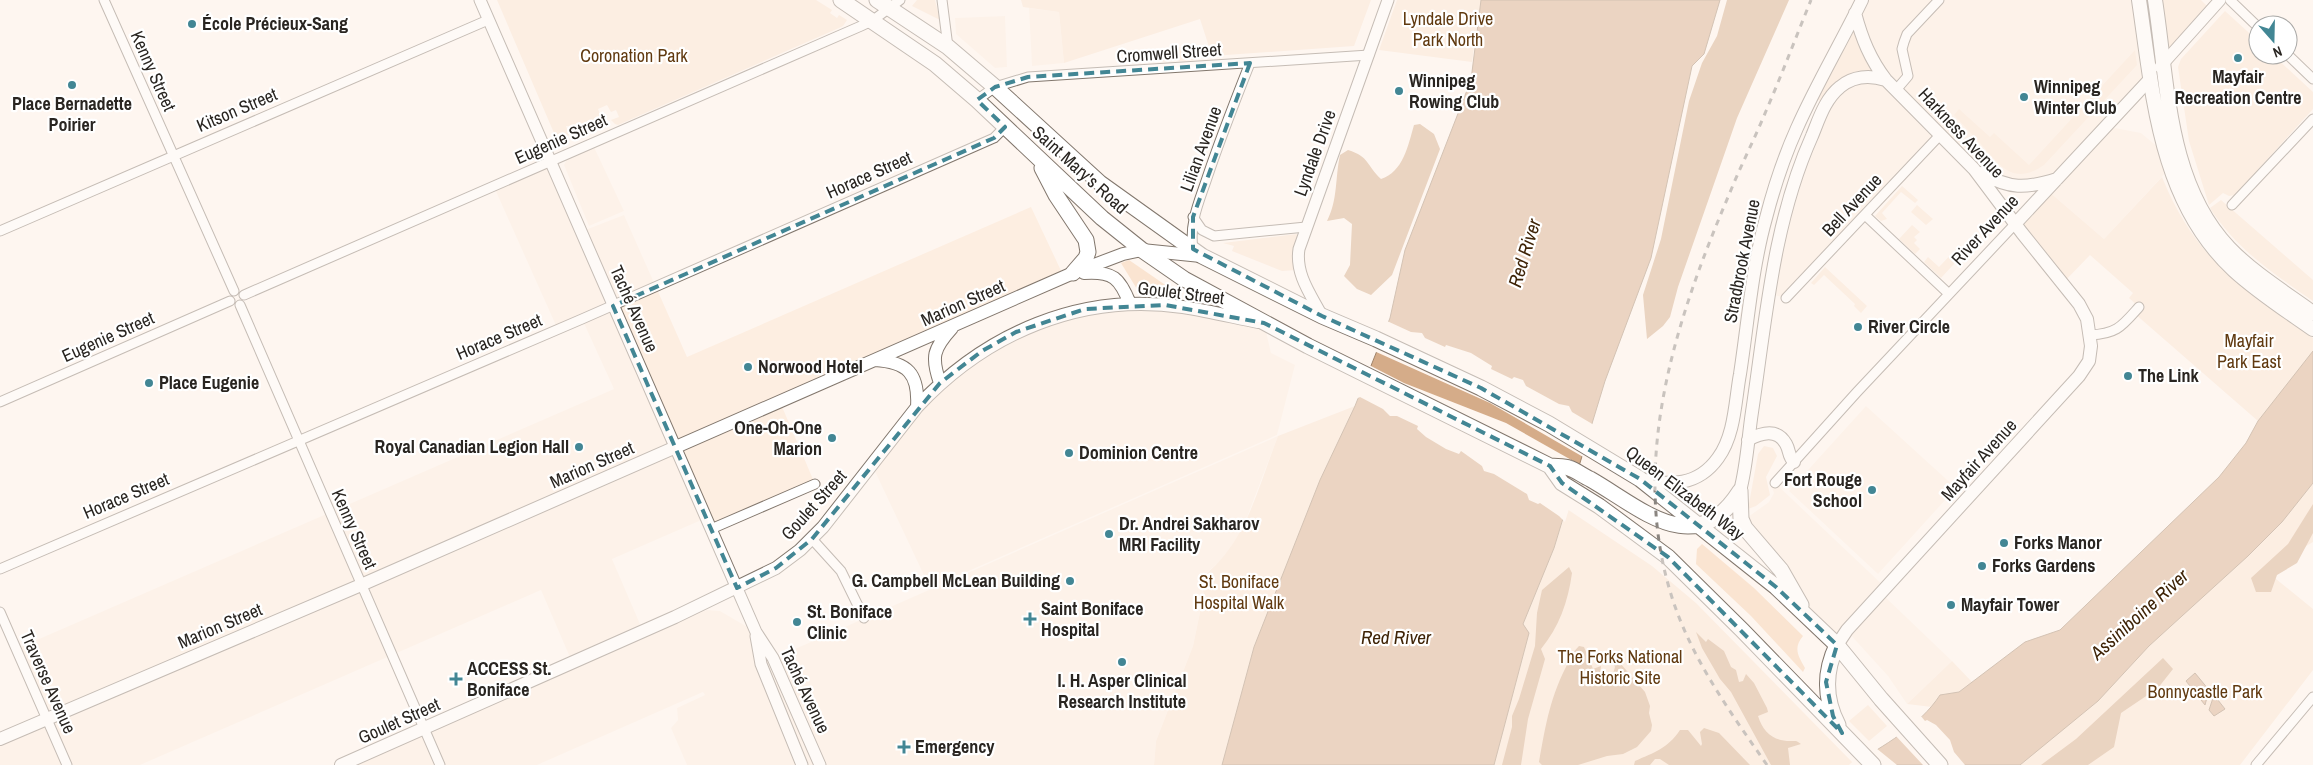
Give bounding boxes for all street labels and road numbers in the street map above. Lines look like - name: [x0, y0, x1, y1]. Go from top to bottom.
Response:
- street label: Kenny Street: [125, 27, 182, 115]
- street label: Cromwell Street: [1116, 36, 1222, 69]
- street label: Kitson Street: [193, 81, 281, 138]
- street label: Harkness Avenue: [1913, 82, 2010, 183]
- street label: Lilian Avenue: [1174, 103, 1228, 195]
- street label: Lyndale Drive: [1287, 106, 1342, 200]
- street label: Eugenie Street: [511, 107, 611, 170]
- street label: Saint Mary's Road: [1027, 120, 1134, 219]
- street label: Horace Street: [822, 145, 915, 204]
- street label: Bell Avenue: [1816, 168, 1887, 242]
- street label: River Avenue: [1945, 189, 2024, 271]
- street label: Stradbrook Avenue: [1717, 197, 1766, 325]
- street label: Taché Avenue: [604, 261, 665, 356]
- street label: Marion Street: [917, 273, 1009, 332]
- street label: Goulet Street: [1136, 275, 1226, 310]
- street label: Eugenie Street: [58, 305, 158, 368]
- street label: Horace Street: [452, 307, 546, 366]
- street label: Mayfair Avenue: [1935, 413, 2022, 506]
- street label: Marion Street: [546, 435, 638, 494]
- street label: Queen Elizabeth Way: [1621, 440, 1750, 546]
- street label: Goulet Street: [775, 464, 852, 545]
- street label: Horace Street: [79, 466, 173, 525]
- street label: Kenny Street: [326, 485, 383, 573]
- street label: Marion Street: [174, 597, 266, 655]
- street label: Traverse Avenue: [15, 626, 82, 737]
- street label: Taché Avenue: [775, 642, 836, 737]
- street label: Goulet Street: [354, 691, 444, 750]

